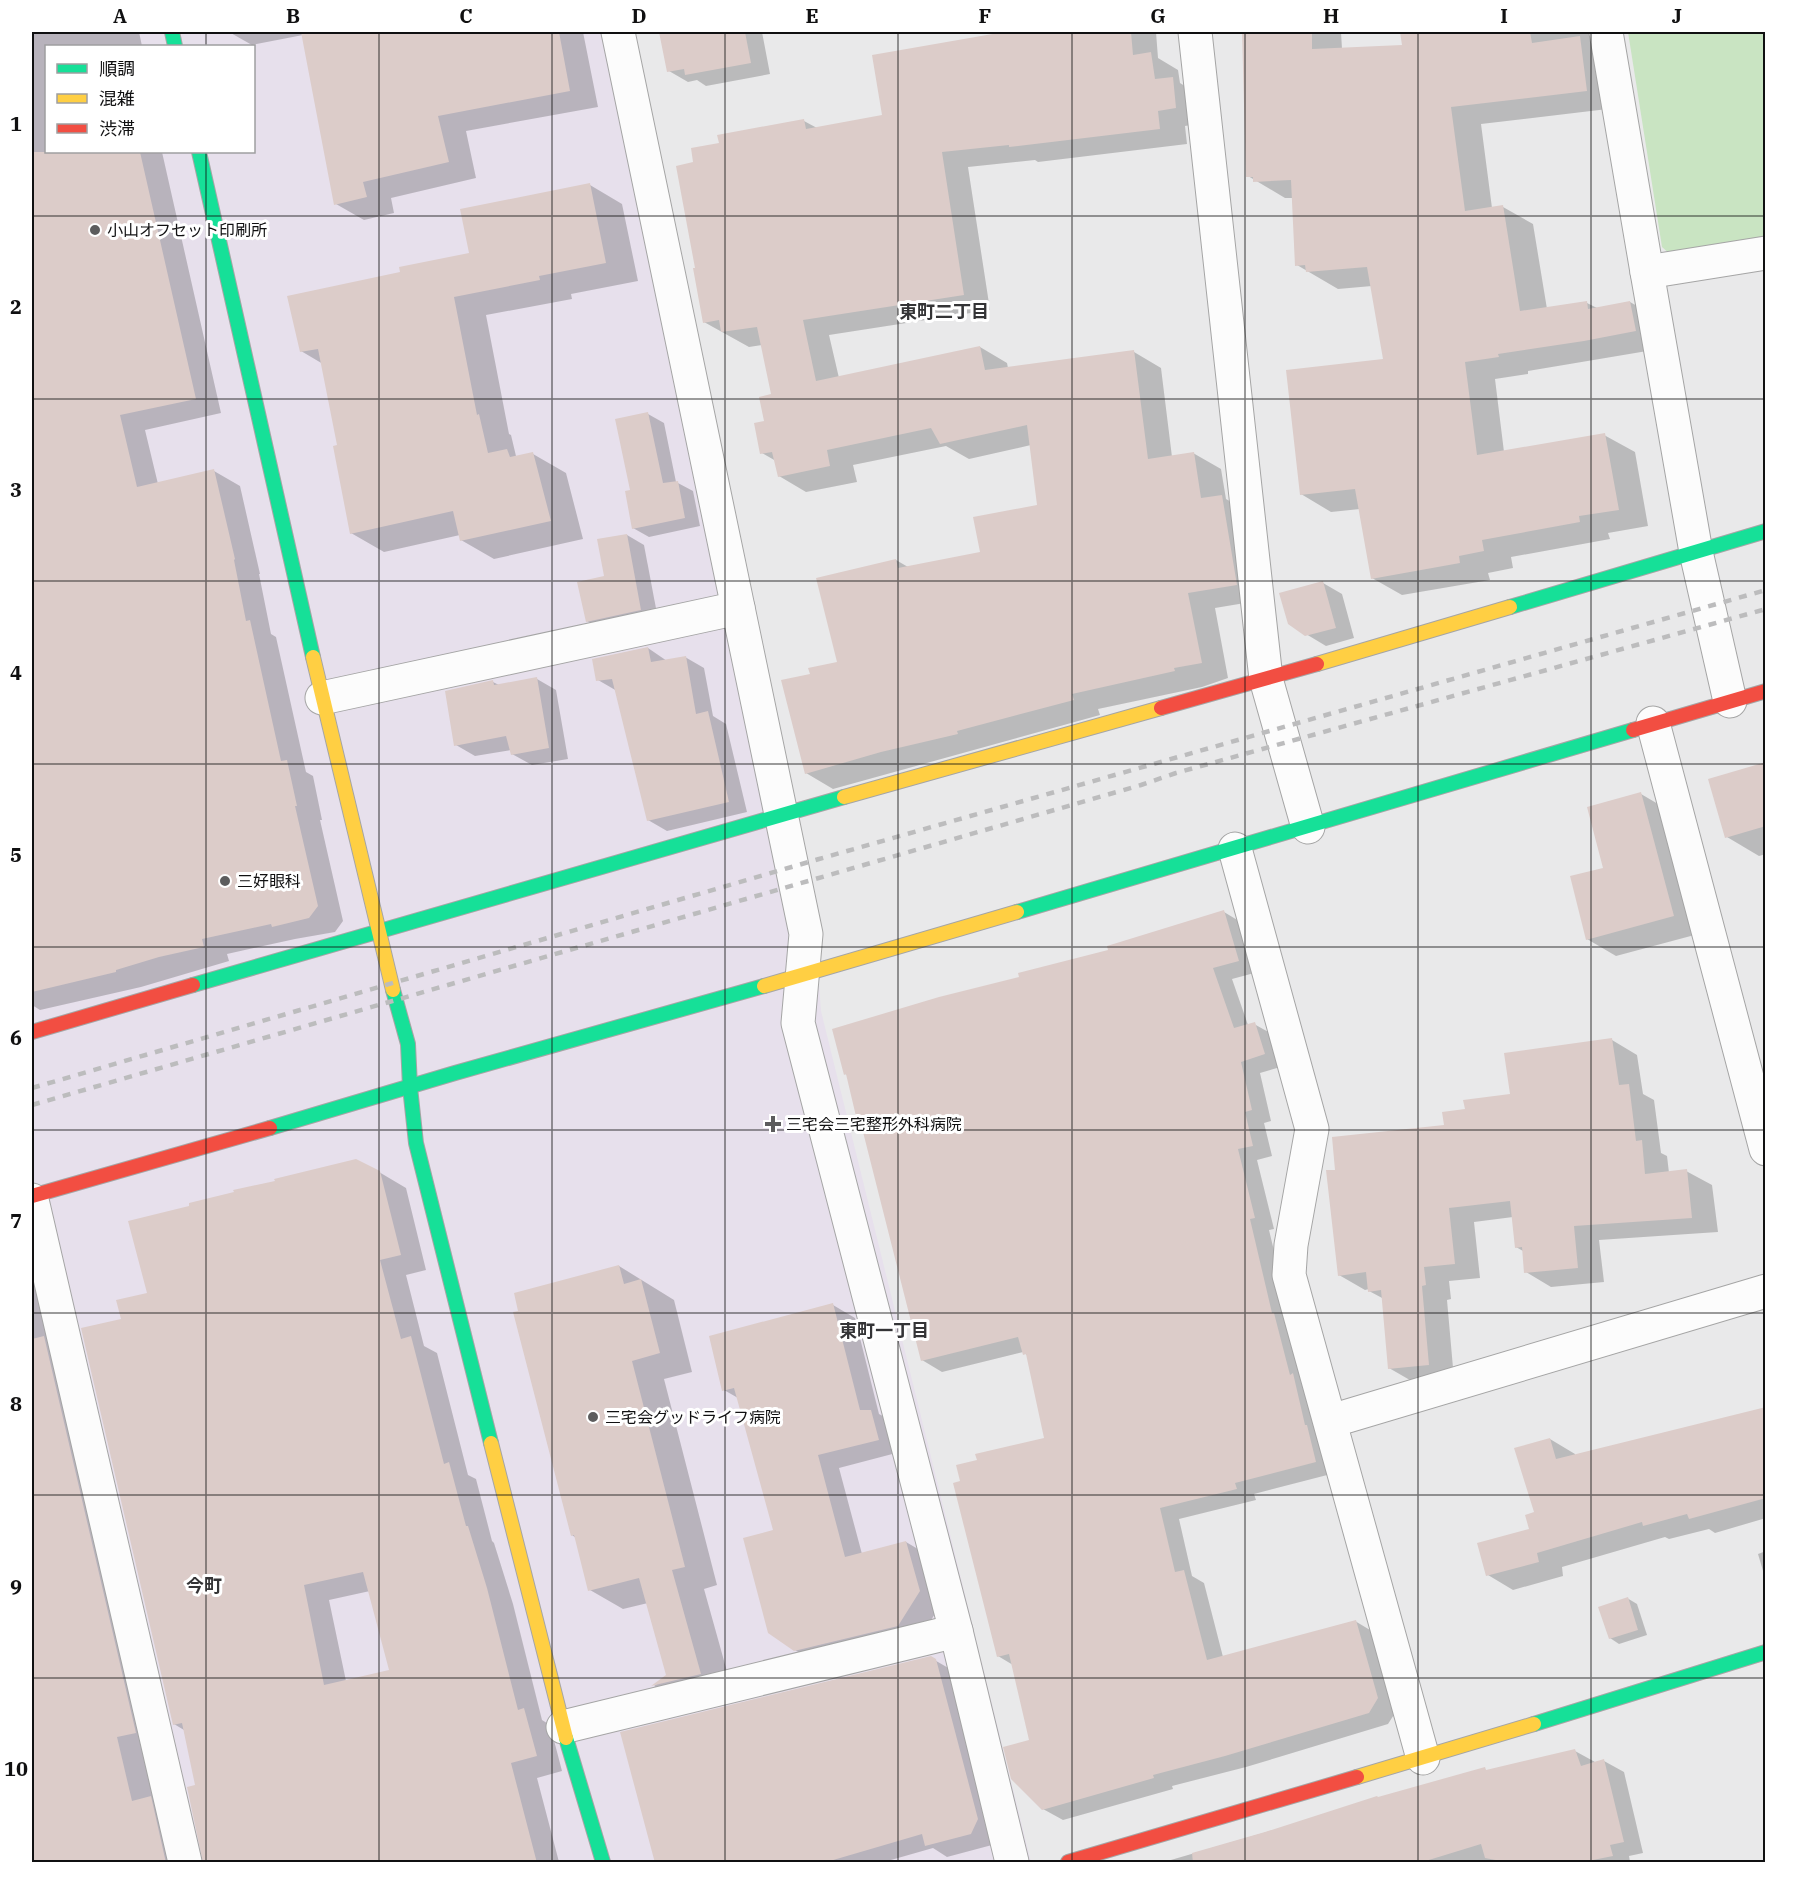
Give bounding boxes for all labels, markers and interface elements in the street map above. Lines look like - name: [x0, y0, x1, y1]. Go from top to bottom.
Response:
- text: A: [113, 2, 127, 29]
- text: B: [286, 2, 300, 29]
- text: C: [459, 2, 473, 29]
- text: D: [631, 2, 647, 29]
- text: E: [805, 2, 819, 29]
- text: F: [979, 2, 991, 29]
- text: G: [1150, 2, 1166, 29]
- text: H: [1323, 2, 1339, 29]
- text: I: [1500, 2, 1508, 29]
- text: J: [1672, 2, 1682, 29]
- legend: [45, 45, 255, 153]
- text: 順調: [99, 57, 135, 80]
- text: 混雑: [99, 87, 135, 110]
- text: 1: [10, 110, 22, 137]
- text: 渋滞: [99, 117, 135, 140]
- place label: 小山オフセット印刷所: [107, 220, 267, 240]
- marker: 小山オフセット印刷所: [88, 223, 102, 237]
- text: 2: [10, 293, 22, 320]
- district label: 東町二丁目: [899, 300, 989, 323]
- text: 3: [10, 476, 22, 503]
- text: 4: [10, 659, 22, 686]
- text: 5: [10, 841, 22, 868]
- place label: 三好眼科: [237, 871, 301, 891]
- marker: 三好眼科: [218, 874, 232, 888]
- text: 6: [10, 1024, 22, 1051]
- place label: 三宅会三宅整形外科病院: [786, 1114, 962, 1134]
- marker: 三宅会三宅整形外科病院: [764, 1115, 782, 1133]
- text: 7: [10, 1207, 22, 1234]
- district label: 東町一丁目: [839, 1319, 929, 1342]
- text: 8: [10, 1390, 22, 1417]
- place label: 三宅会グッドライフ病院: [605, 1407, 781, 1427]
- marker: 三宅会グッドライフ病院: [586, 1410, 600, 1424]
- text: 9: [10, 1573, 22, 1600]
- district label: 今町: [186, 1574, 222, 1597]
- text: 10: [4, 1755, 28, 1782]

